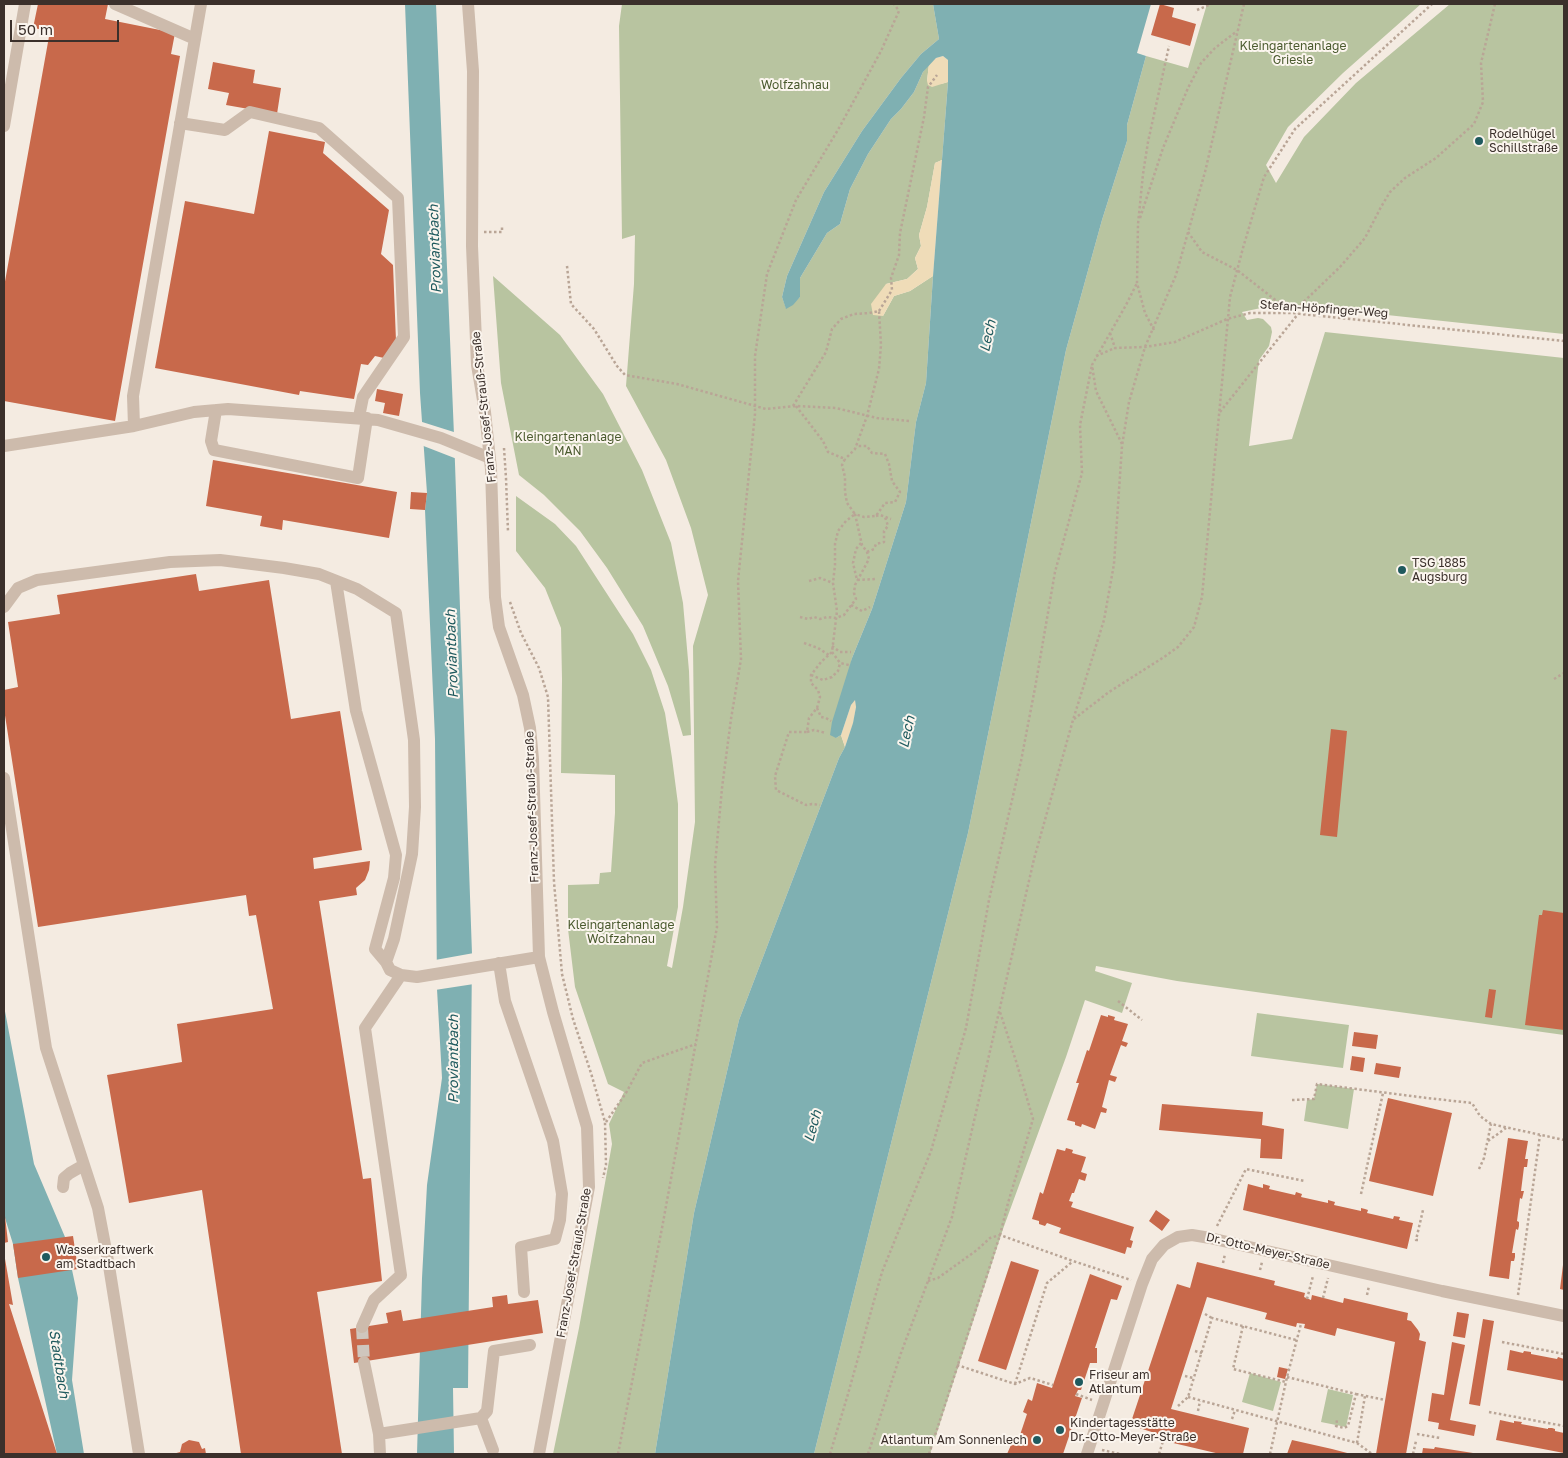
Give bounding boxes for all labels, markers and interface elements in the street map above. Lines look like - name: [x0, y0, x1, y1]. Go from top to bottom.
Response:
- scale bar: [12, 10, 121, 42]
- text: 50 m: [18, 20, 53, 38]
- park label: Kleingartenanlage Griesle: [1240, 39, 1346, 67]
- park label: Wolfzahnau: [761, 78, 829, 92]
- place label: Rodelhügel Schillstraße: [1489, 127, 1558, 155]
- marker: Rodelhügel Schillstraße: [1473, 135, 1485, 147]
- water label: Proviantbach: [425, 204, 445, 294]
- street label: Stefan-Höpfinger-Weg: [1259, 297, 1389, 321]
- water label: Lech: [976, 319, 1000, 353]
- street label: Franz-Josef-Strauß-Straße: [469, 331, 499, 483]
- park label: Kleingartenanlage MAN: [515, 430, 621, 458]
- place label: TSG 1885 Augsburg: [1412, 556, 1467, 584]
- marker: TSG 1885 Augsburg: [1396, 564, 1408, 576]
- water label: Proviantbach: [442, 609, 462, 699]
- water label: Lech: [895, 715, 919, 749]
- street label: Franz-Josef-Strauß-Straße: [522, 731, 542, 883]
- park label: Kleingartenanlage Wolfzahnau: [568, 918, 674, 946]
- water label: Proviantbach: [446, 1015, 462, 1103]
- water label: Lech: [801, 1108, 825, 1144]
- street label: Franz-Josef-Strauß-Straße: [554, 1187, 594, 1339]
- street label: Dr.-Otto-Meyer-Straße: [1205, 1230, 1331, 1272]
- place label: Wasserkraftwerk am Stadtbach: [56, 1243, 154, 1271]
- marker: Wasserkraftwerk am Stadtbach: [40, 1251, 52, 1263]
- water label: Stadtbach: [45, 1329, 73, 1399]
- place label: Friseur am Atlantum: [1089, 1368, 1150, 1396]
- marker: Friseur am Atlantum: [1073, 1376, 1085, 1388]
- place label: Kindertagesstätte Dr.-Otto-Meyer-Straße: [1070, 1416, 1196, 1444]
- marker: Kindertagesstätte Dr.-Otto-Meyer-Straße: [1054, 1424, 1066, 1436]
- place label: Atlantum Am Sonnenlech: [881, 1433, 1027, 1447]
- marker: Atlantum Am Sonnenlech: [1031, 1434, 1043, 1446]

